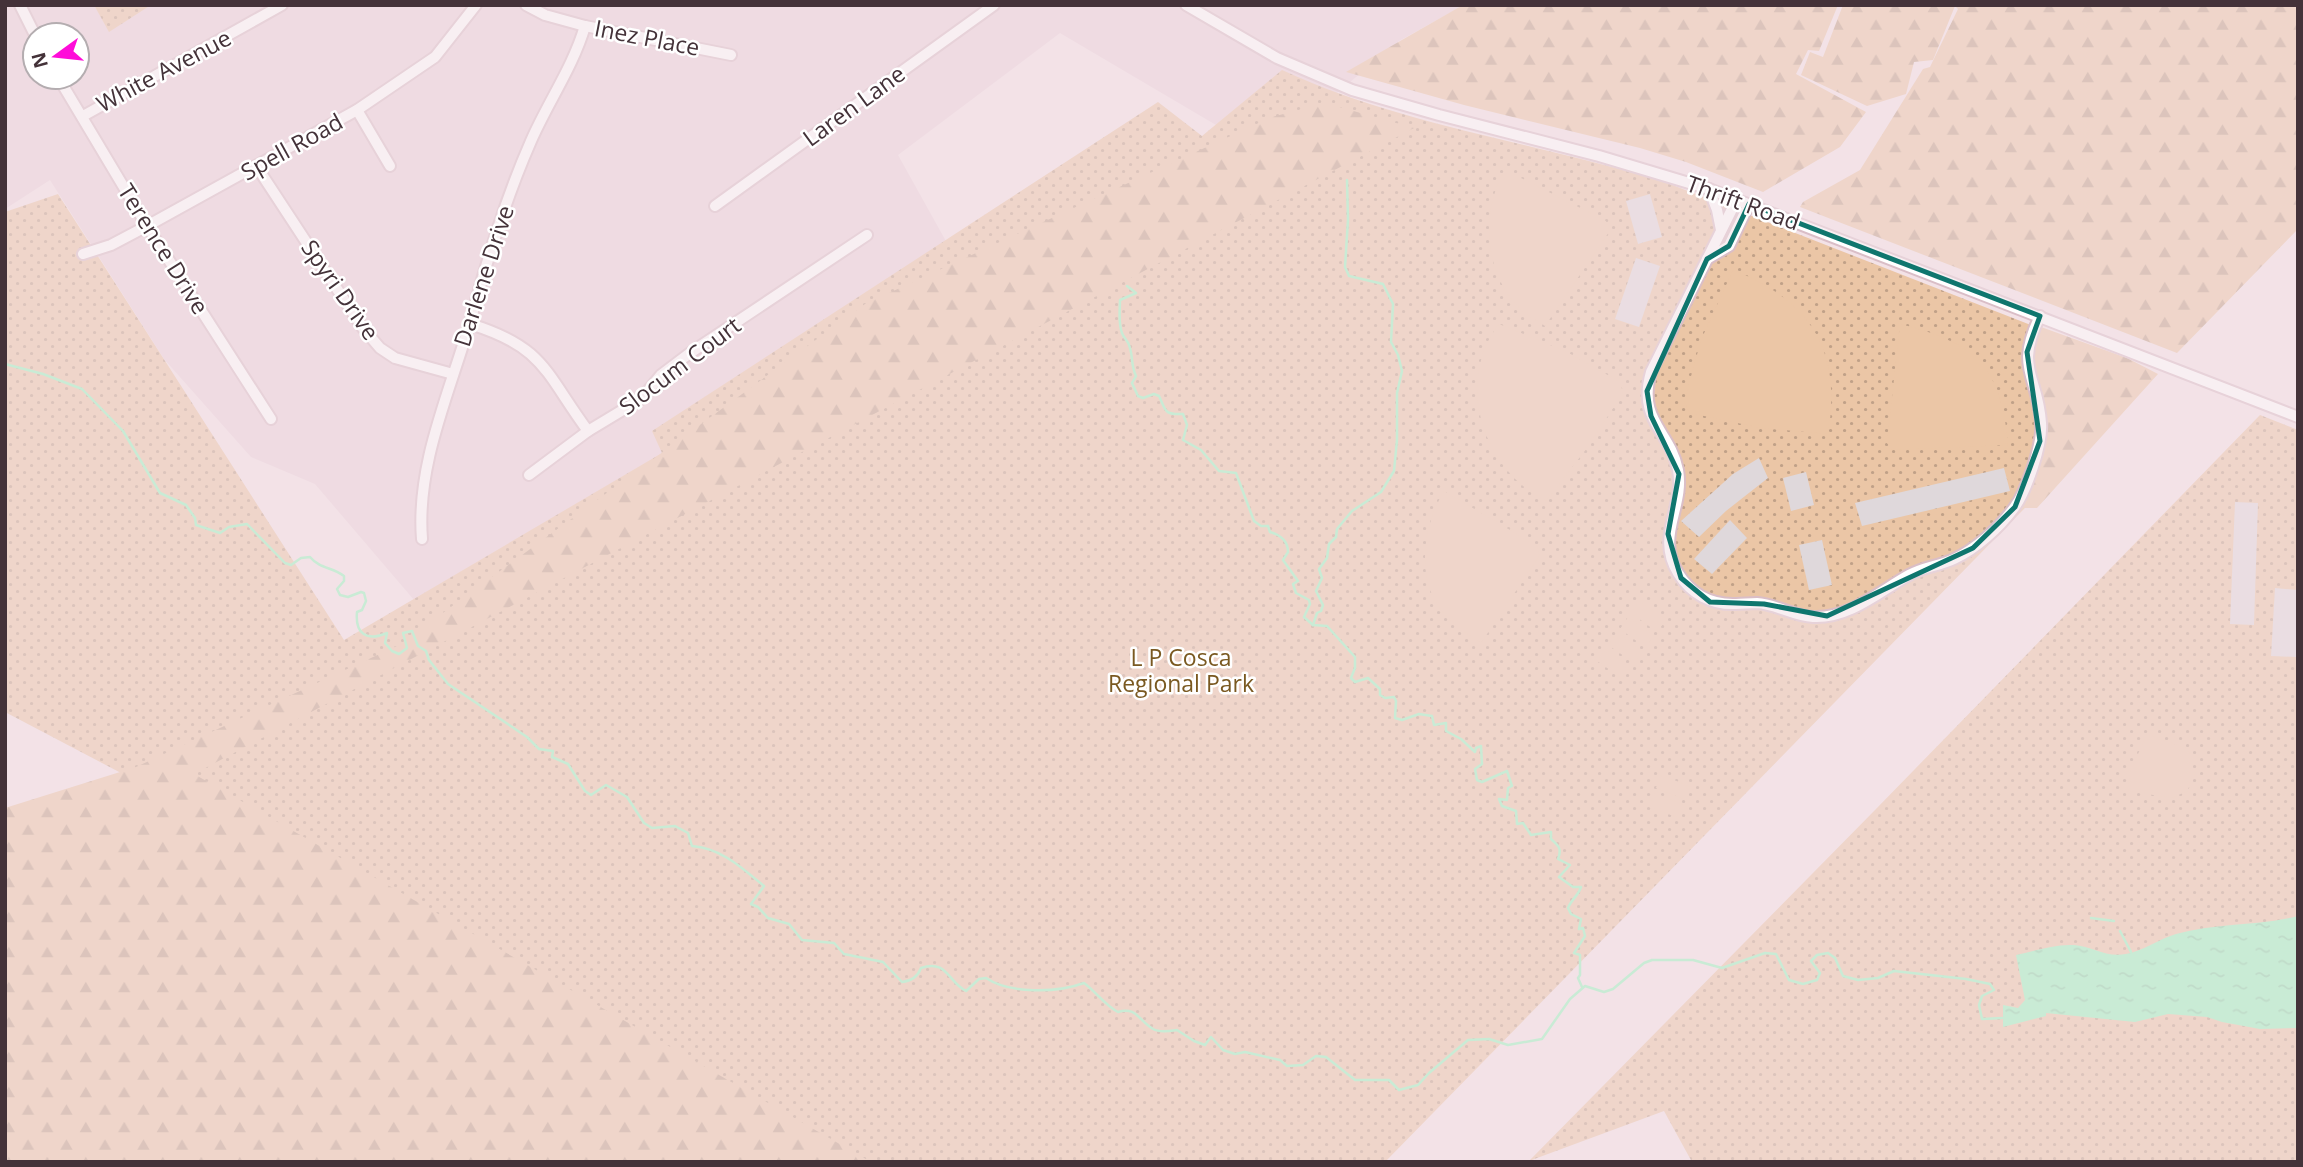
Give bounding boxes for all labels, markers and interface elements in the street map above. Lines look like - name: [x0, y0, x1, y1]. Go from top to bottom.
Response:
- street label: Inez Place: [592, 11, 703, 63]
- north arrow: [21, 21, 91, 91]
- street label: White Avenue: [91, 21, 237, 119]
- text: N: [25, 50, 54, 71]
- street label: Laren Lane: [796, 57, 911, 153]
- street label: Spell Road: [235, 105, 348, 187]
- street label: Thrift Road: [1682, 167, 1805, 237]
- street label: Terence Drive: [111, 177, 217, 320]
- street label: Darlene Drive: [445, 201, 521, 350]
- street label: Spyri Drive: [295, 233, 387, 346]
- street label: Slocum Court: [612, 309, 747, 422]
- park label: L P Cosca Regional Park: [1108, 641, 1254, 699]

